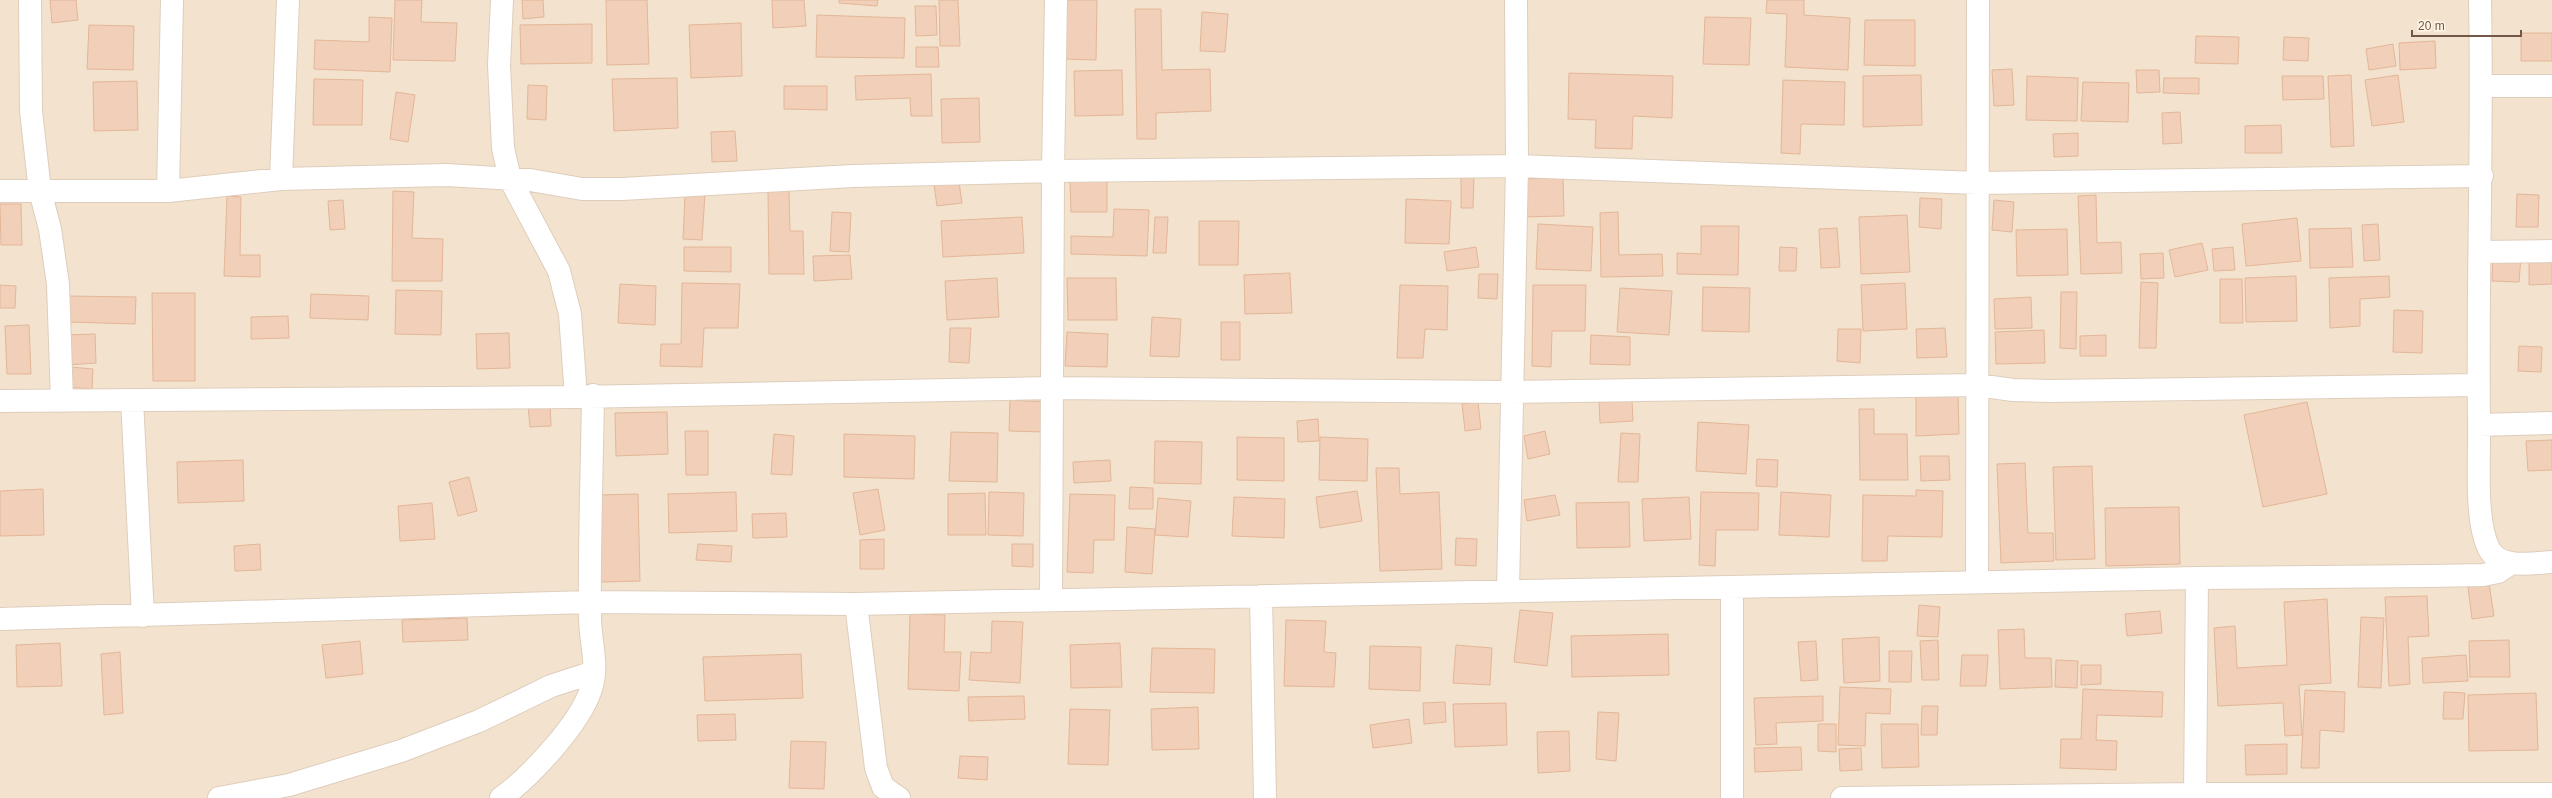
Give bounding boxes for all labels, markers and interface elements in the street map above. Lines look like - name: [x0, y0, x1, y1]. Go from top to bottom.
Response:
- scale bar: [2412, 12, 2521, 38]
- text: 20 m: [2418, 19, 2445, 33]

